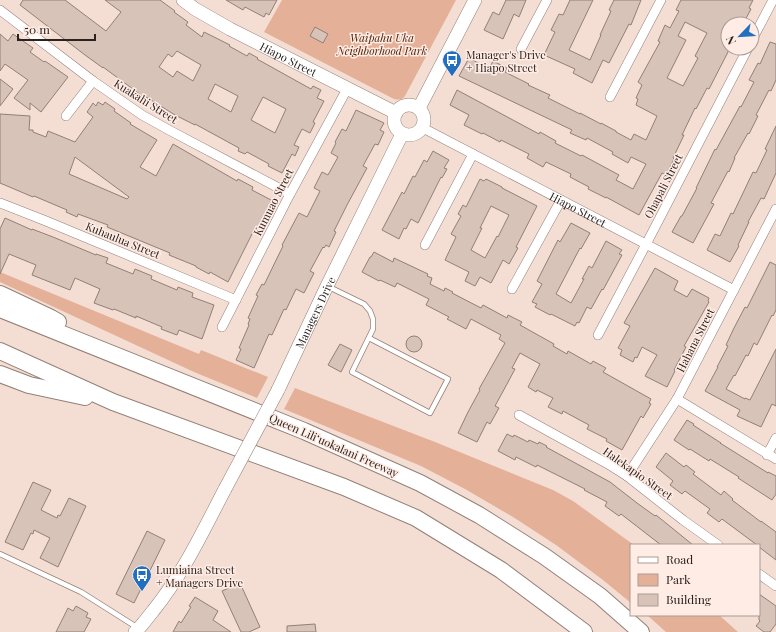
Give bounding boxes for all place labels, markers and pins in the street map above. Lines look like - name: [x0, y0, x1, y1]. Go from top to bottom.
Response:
- place label: Manager's Drive + Hiapo Street: [466, 47, 546, 75]
- bus stop icon: Manager's Drive + Hiapo Street: [441, 49, 463, 77]
- place label: Lumiaina Street + Managers Drive: [156, 562, 243, 590]
- bus stop icon: Lumiaina Street + Managers Drive: [131, 564, 153, 592]

